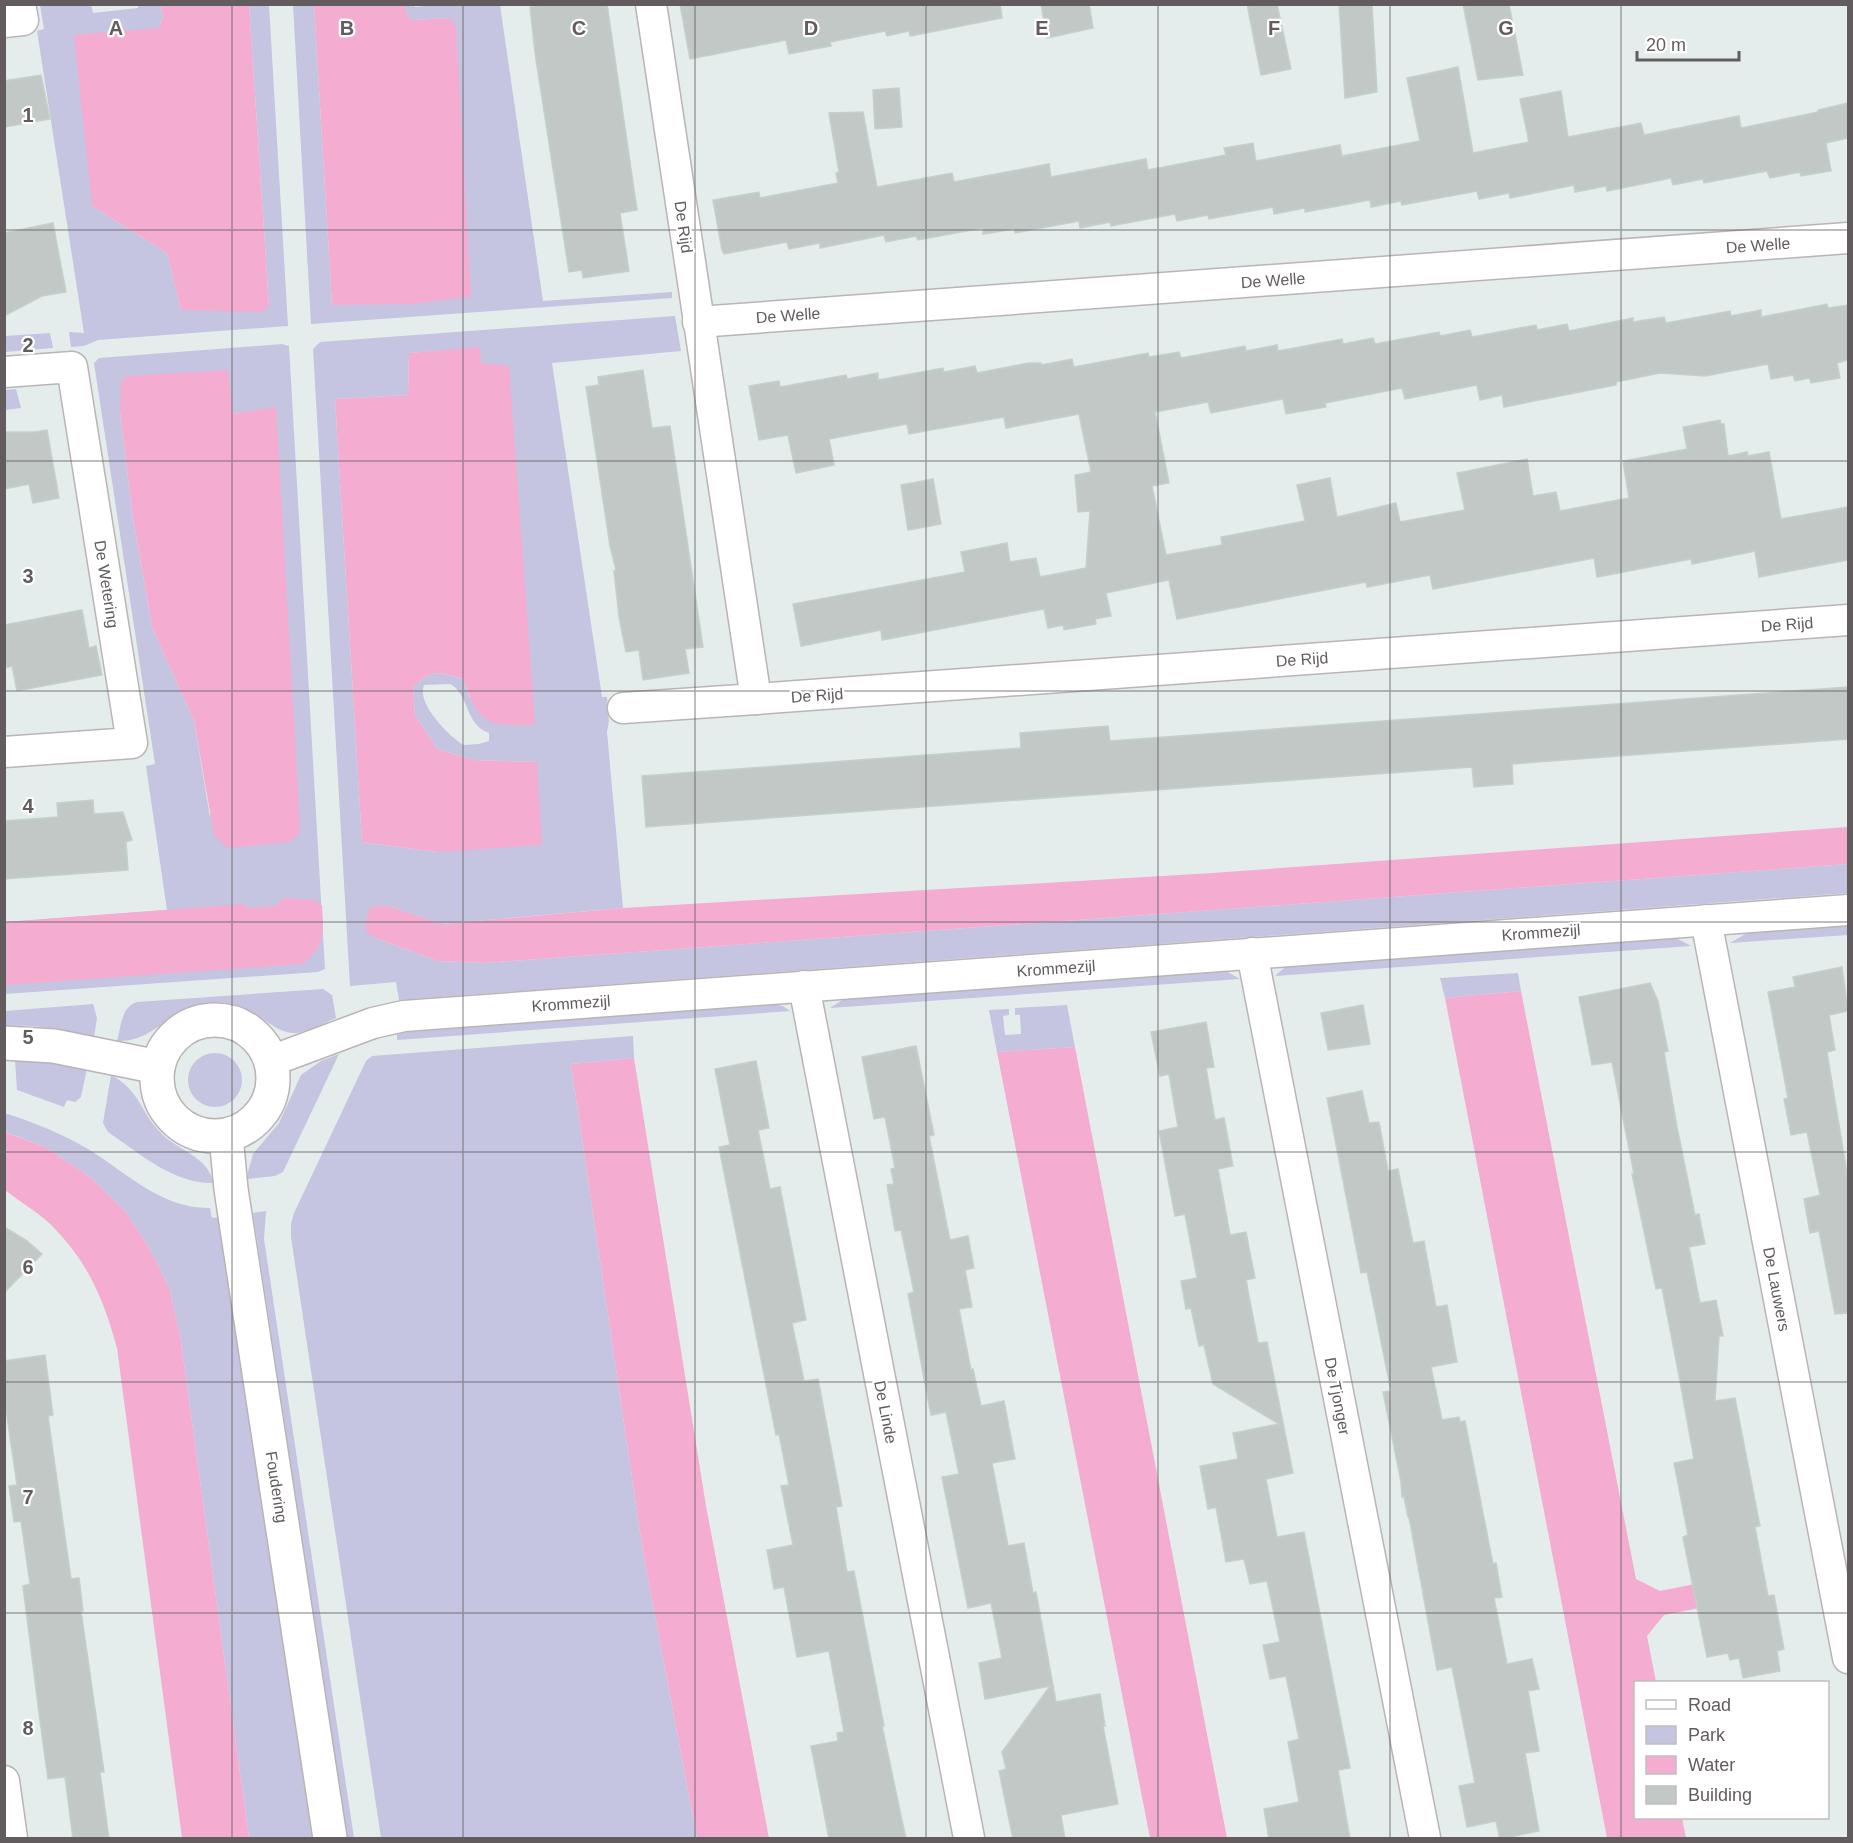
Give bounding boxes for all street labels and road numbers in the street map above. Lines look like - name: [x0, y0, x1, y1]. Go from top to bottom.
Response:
- street label: De Rijd: [671, 200, 696, 254]
- street label: De Welle: [1725, 235, 1791, 256]
- street label: De Welle: [1240, 270, 1306, 291]
- street label: De Welle: [755, 305, 821, 326]
- street label: De Wetering: [91, 539, 122, 629]
- street label: De Rijd: [1760, 614, 1814, 635]
- street label: De Rijd: [1275, 649, 1329, 670]
- street label: De Rijd: [790, 685, 844, 706]
- street label: Krommezijl: [1501, 921, 1581, 944]
- street label: Krommezijl: [1016, 957, 1096, 980]
- street label: Krommezijl: [531, 992, 611, 1015]
- street label: De Lauwers: [1760, 1246, 1793, 1333]
- street label: De Tjonger: [1322, 1356, 1354, 1437]
- street label: De Linde: [871, 1379, 900, 1445]
- street label: Foudering: [262, 1450, 291, 1524]

